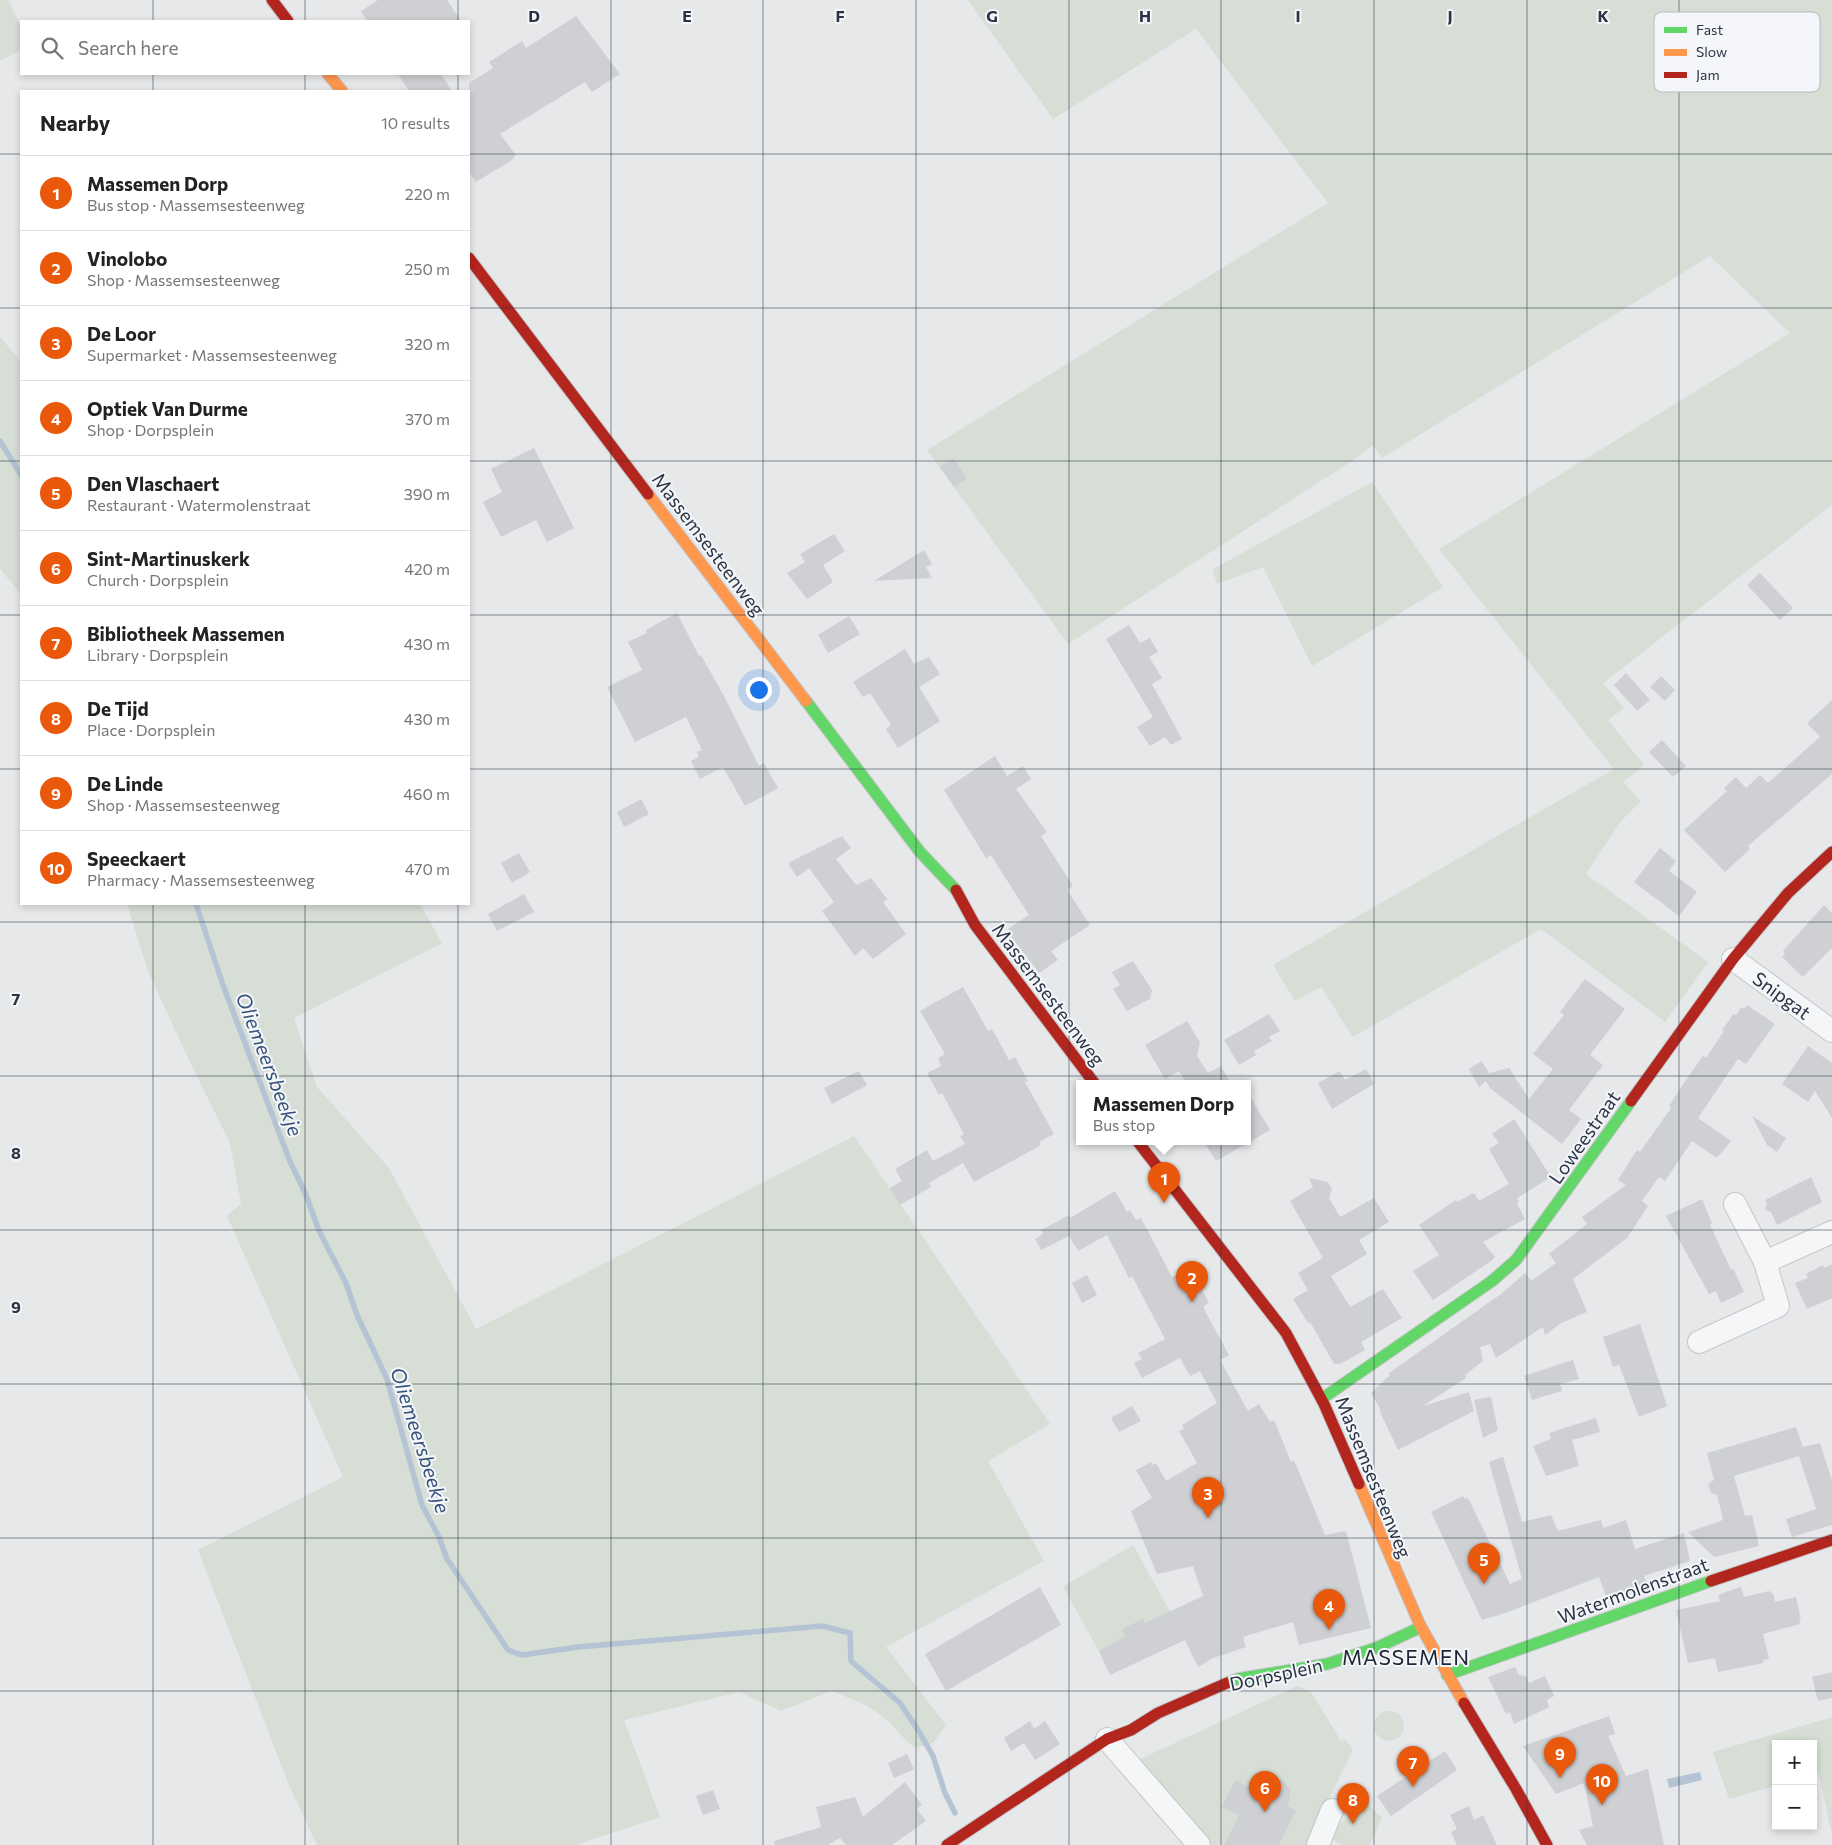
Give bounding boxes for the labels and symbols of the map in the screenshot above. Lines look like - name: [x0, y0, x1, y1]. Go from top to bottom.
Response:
- text: D: [528, 6, 540, 25]
- text: E: [682, 6, 692, 25]
- text: F: [835, 6, 845, 25]
- text: G: [986, 6, 998, 25]
- text: H: [1139, 6, 1151, 25]
- text: I: [1295, 6, 1301, 25]
- text: J: [1447, 6, 1453, 25]
- text: K: [1597, 6, 1609, 25]
- legend: [1654, 12, 1820, 92]
- text: Fast: [1696, 21, 1723, 38]
- text: Slow: [1696, 43, 1727, 60]
- text: Jam: [1696, 66, 1720, 83]
- street label: Massemsesteenweg: [648, 468, 770, 620]
- your location: [746, 677, 772, 703]
- street label: Massemsesteenweg: [988, 918, 1110, 1070]
- street label: Snipgat: [1749, 966, 1816, 1024]
- text: 7: [12, 989, 21, 1008]
- water label: Oliemeersbeekje: [232, 989, 309, 1140]
- street label: Loweestraat: [1544, 1086, 1625, 1188]
- text: 8: [11, 1143, 21, 1162]
- pin: 1: [1148, 1162, 1180, 1203]
- pin: 2: [1176, 1261, 1208, 1302]
- text: 9: [11, 1297, 21, 1316]
- water label: Oliemeersbeekje: [386, 1364, 456, 1516]
- street label: Massemsesteenweg: [1331, 1393, 1417, 1561]
- pin: 3: [1192, 1477, 1224, 1518]
- pin: 5: [1468, 1543, 1500, 1584]
- street label: Watermolenstraat: [1555, 1552, 1712, 1628]
- pin: 4: [1313, 1589, 1345, 1630]
- district label: MASSEMEN: [1342, 1644, 1470, 1669]
- street label: Dorpsplein: [1227, 1653, 1325, 1695]
- pin: 9: [1544, 1737, 1576, 1778]
- pin: 7: [1397, 1746, 1429, 1787]
- pin: 10: [1586, 1764, 1618, 1805]
- pin: 6: [1249, 1771, 1281, 1812]
- pin: 8: [1337, 1783, 1369, 1824]

